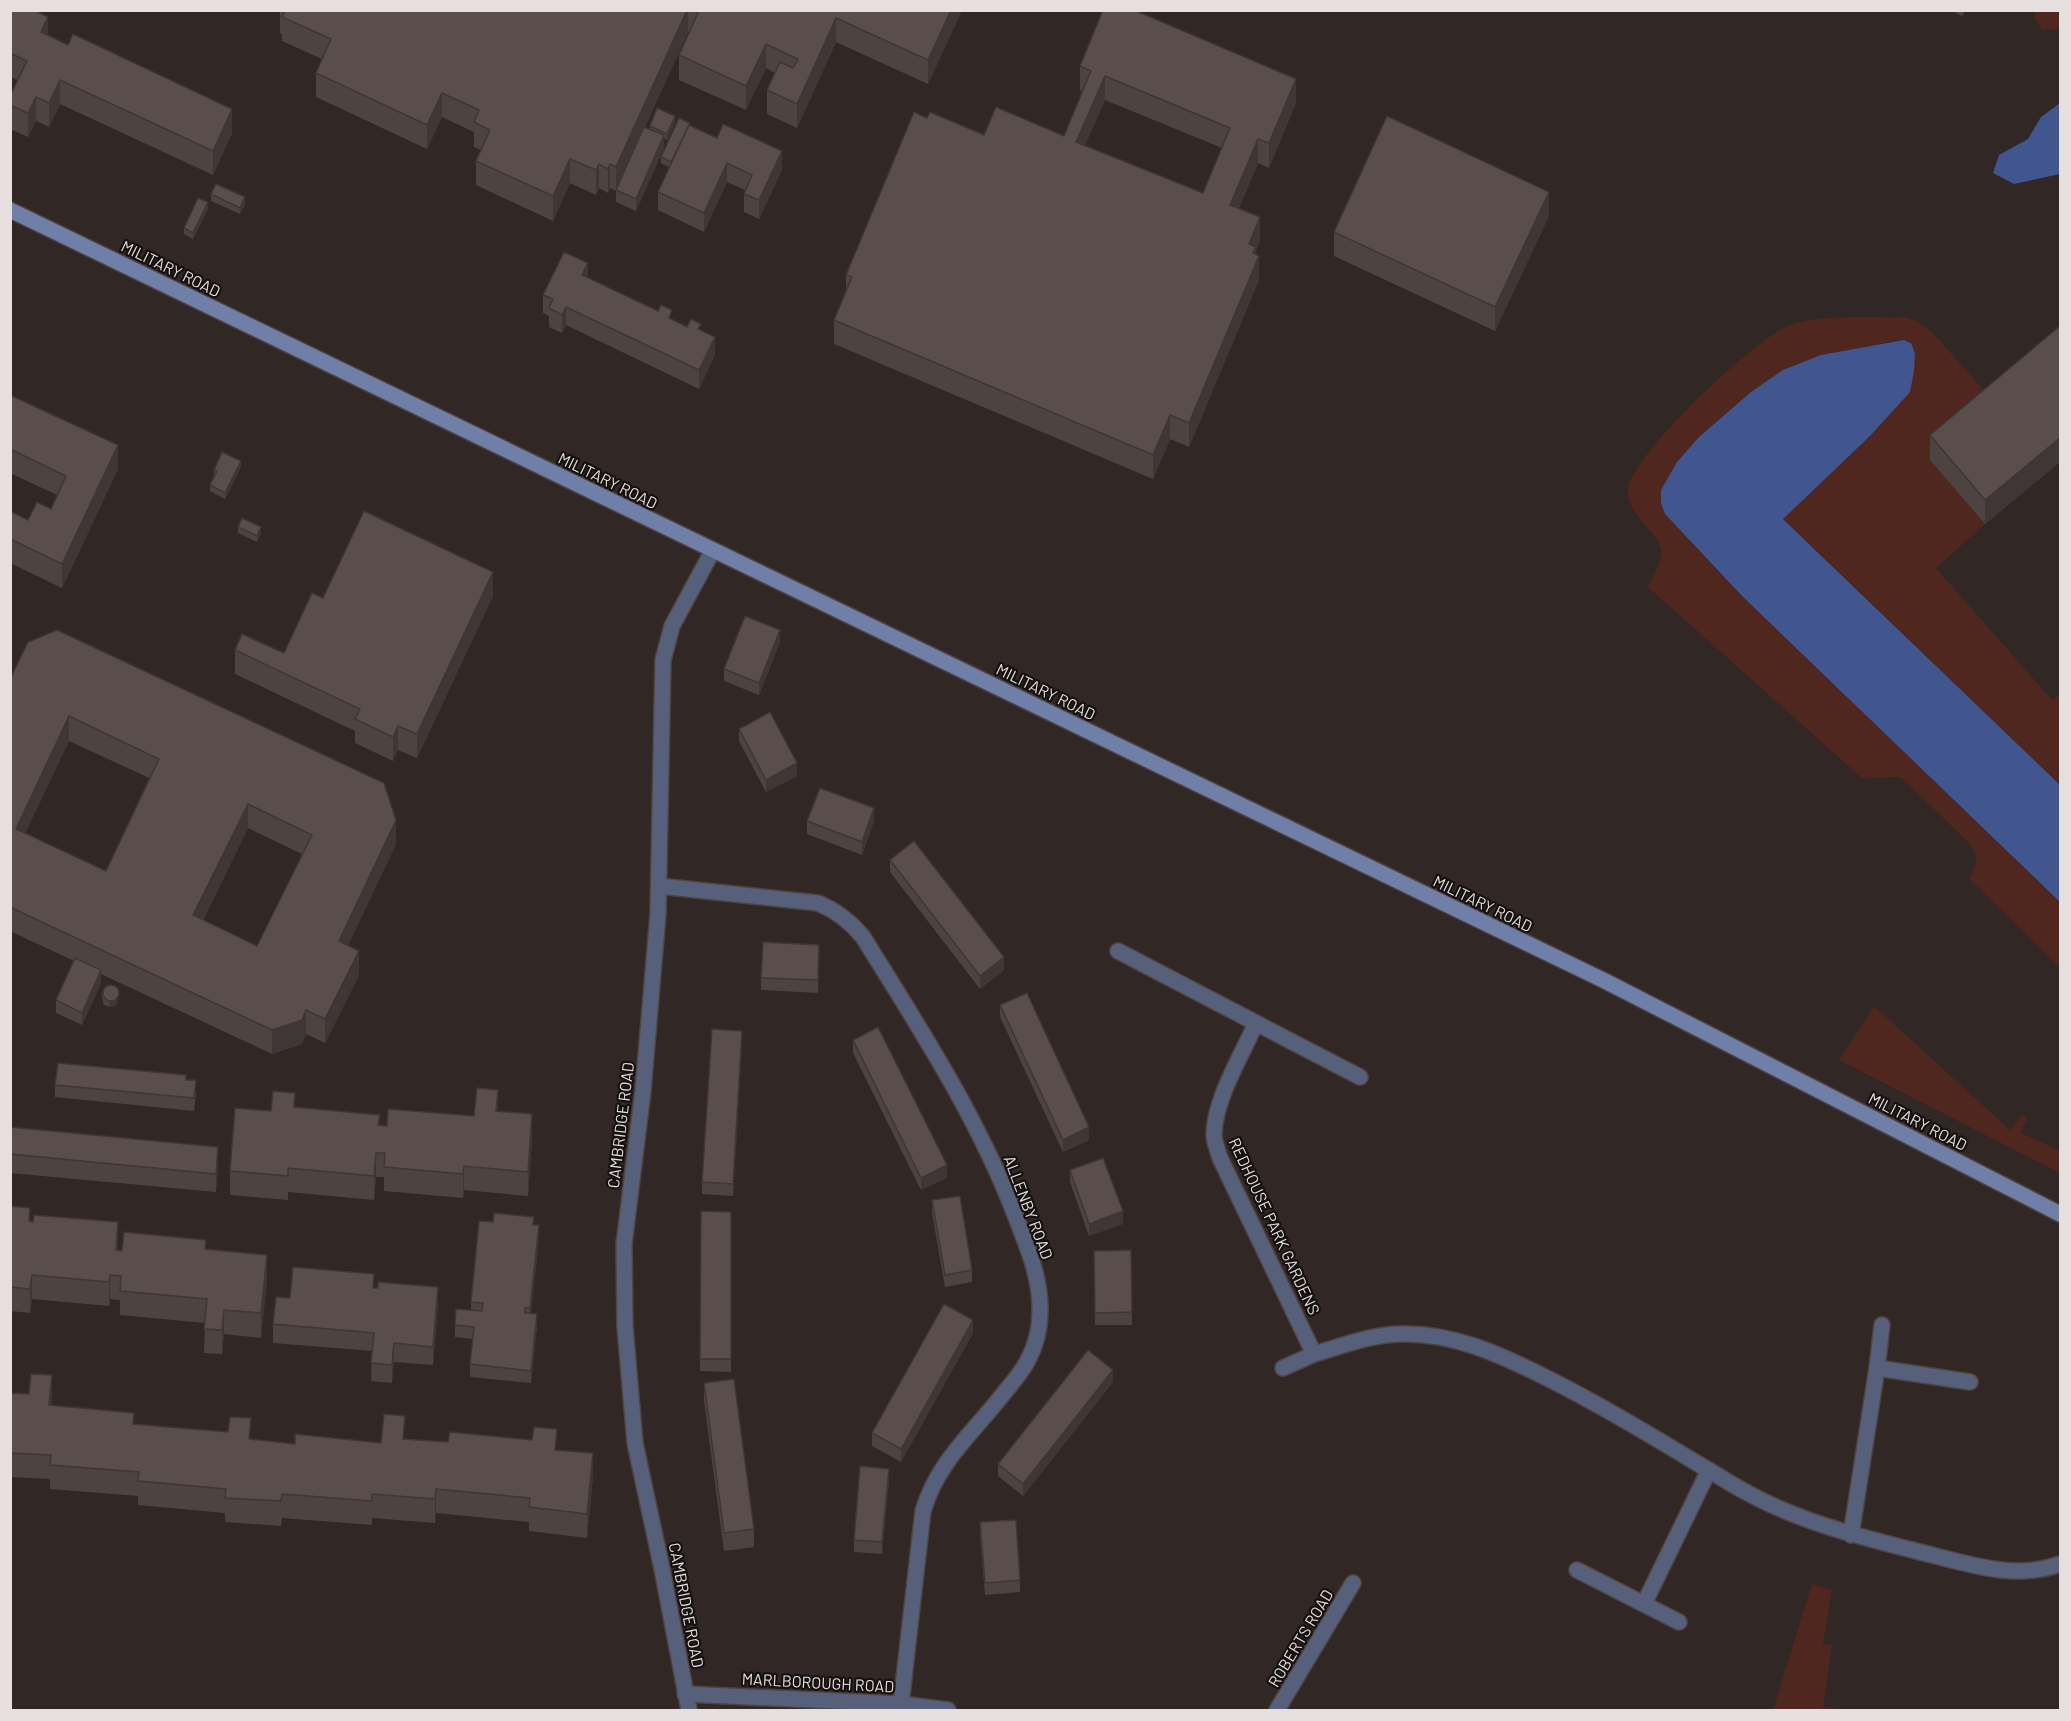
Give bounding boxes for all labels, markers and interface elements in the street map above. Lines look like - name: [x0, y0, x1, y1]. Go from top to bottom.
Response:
- street label: MILITARY ROAD: [118, 236, 224, 300]
- street label: MILITARY ROAD: [555, 448, 661, 512]
- street label: MILITARY ROAD: [993, 659, 1099, 723]
- street label: MILITARY ROAD: [1430, 871, 1536, 935]
- street label: CAMBRIDGE ROAD: [603, 1061, 637, 1189]
- street label: MILITARY ROAD: [1866, 1088, 1970, 1154]
- street label: REDHOUSE PARK GARDENS: [1226, 1135, 1324, 1317]
- street label: ALLENBY ROAD: [1001, 1152, 1057, 1262]
- street label: CAMBRIDGE ROAD: [666, 1541, 708, 1669]
- street label: ROBERTS ROAD: [1263, 1586, 1337, 1690]
- street label: MARLBOROUGH ROAD: [741, 1669, 895, 1695]

